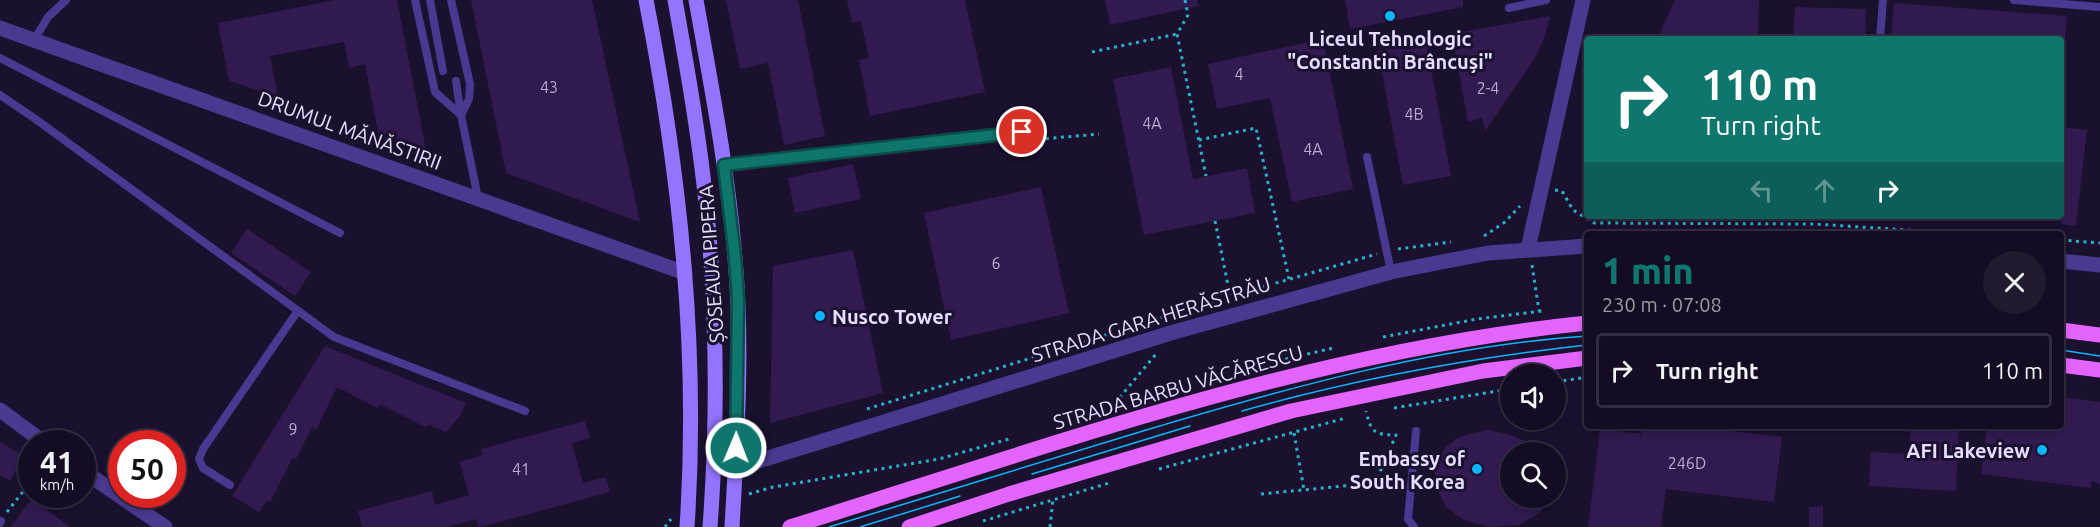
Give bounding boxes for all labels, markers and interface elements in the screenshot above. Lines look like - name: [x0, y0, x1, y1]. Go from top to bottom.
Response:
- marker: Liceul Tehnologic "Constantin Brâncuși": [1383, 9, 1397, 23]
- place label: Liceul Tehnologic "Constantin Brâncuși": [1287, 27, 1493, 73]
- icon: right: [1602, 60, 1680, 138]
- text: 110 m: [1701, 61, 1818, 108]
- house number: 4: [1234, 65, 1244, 83]
- house number: 43: [540, 78, 558, 96]
- house number: 2-4: [1477, 79, 1499, 97]
- street label: DRUMUL MĂNĂSTIRII: [255, 86, 445, 174]
- house number: 4B: [1404, 105, 1424, 123]
- pin: [996, 106, 1047, 157]
- text: Turn right: [1701, 110, 1821, 140]
- house number: 4A: [1142, 114, 1162, 132]
- icon: arrive: [1005, 115, 1038, 148]
- house number: 4A: [1303, 140, 1323, 158]
- icon: left: [1745, 174, 1778, 207]
- icon: ahead: [1808, 174, 1841, 207]
- icon: right: [1871, 174, 1904, 207]
- street label: ȘOSEAUA PIPERA: [694, 184, 728, 344]
- text: 1 min: [1602, 250, 1694, 291]
- button: close: [1983, 251, 2046, 314]
- house number: 6: [991, 254, 1001, 272]
- street label: STRADA GARA HERĂSTRĂU: [1029, 272, 1273, 366]
- text: 230 m · 07:08: [1602, 293, 1722, 316]
- place label: Nusco Tower: [832, 305, 953, 328]
- marker: Nusco Tower: [813, 309, 827, 323]
- street label: STRADA BARBU VĂCĂRESCU: [1051, 340, 1305, 434]
- icon: right: [1605, 354, 1638, 387]
- text: Turn right: [1656, 358, 1758, 383]
- text: 110 m: [1982, 358, 2043, 383]
- map controls: [1500, 364, 1566, 508]
- button: sound: [1500, 364, 1566, 430]
- position arrow: [704, 416, 768, 480]
- house number: 9: [288, 420, 298, 438]
- speed limit sign: 50: [108, 430, 186, 508]
- place label: AFI Lakeview: [1906, 439, 2030, 462]
- button: search: [1500, 442, 1566, 508]
- marker: AFI Lakeview: [2035, 443, 2049, 457]
- text: 41: [40, 445, 74, 479]
- place label: Embassy of South Korea: [1350, 447, 1466, 493]
- house number: 246D: [1668, 454, 1706, 472]
- house number: 41: [512, 460, 530, 478]
- marker: Embassy of South Korea: [1470, 462, 1484, 476]
- text: km/h: [40, 476, 74, 493]

